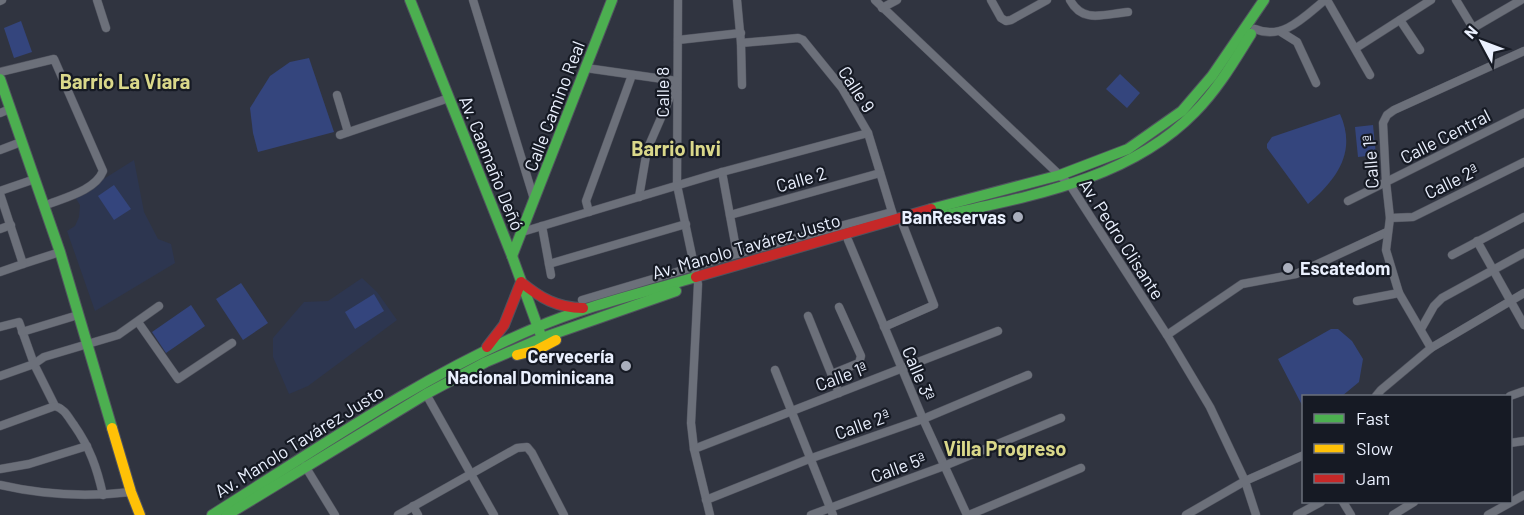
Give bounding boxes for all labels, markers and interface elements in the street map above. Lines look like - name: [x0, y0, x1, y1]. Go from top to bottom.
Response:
- north arrow: [1452, 12, 1512, 72]
- text: N: [1460, 22, 1481, 42]
- street label: Calle Camino Real: [519, 38, 589, 174]
- street label: Calle 9: [834, 62, 880, 116]
- street label: Calle 8: [651, 67, 673, 117]
- district label: Barrio La Viara: [60, 69, 190, 93]
- street label: Av. Caamaño Deñó: [455, 92, 529, 234]
- street label: Calle Central: [1396, 104, 1494, 168]
- street label: Calle 1ª: [1357, 134, 1383, 190]
- district label: Barrio Invi: [631, 136, 721, 160]
- street label: Calle 2ª: [1421, 159, 1482, 203]
- street label: Calle 2: [773, 161, 829, 197]
- street label: Av. Pedro Clisante: [1075, 175, 1169, 303]
- place label: BanReservas: [902, 206, 1006, 228]
- street label: Av. Manolo Tavárez Justo: [649, 209, 843, 283]
- marker: BanReservas: [1011, 210, 1025, 224]
- place label: Escatedom: [1300, 257, 1390, 279]
- marker: Escatedom: [1281, 261, 1295, 275]
- street label: Calle 3ª: [898, 343, 940, 403]
- place label: Cervecería Nacional Dominicana: [447, 345, 614, 388]
- street label: Calle 1ª: [812, 356, 870, 396]
- marker: Cervecería Nacional Dominicana: [619, 359, 633, 373]
- street label: Av. Manolo Tavárez Justo: [211, 380, 387, 502]
- legend: [1302, 395, 1512, 503]
- street label: Calle 2ª: [831, 404, 893, 444]
- text: Fast: [1356, 407, 1390, 429]
- district label: Villa Progreso: [944, 436, 1066, 460]
- text: Slow: [1356, 437, 1393, 459]
- street label: Calle 5ª: [868, 447, 928, 487]
- text: Jam: [1356, 467, 1390, 489]

